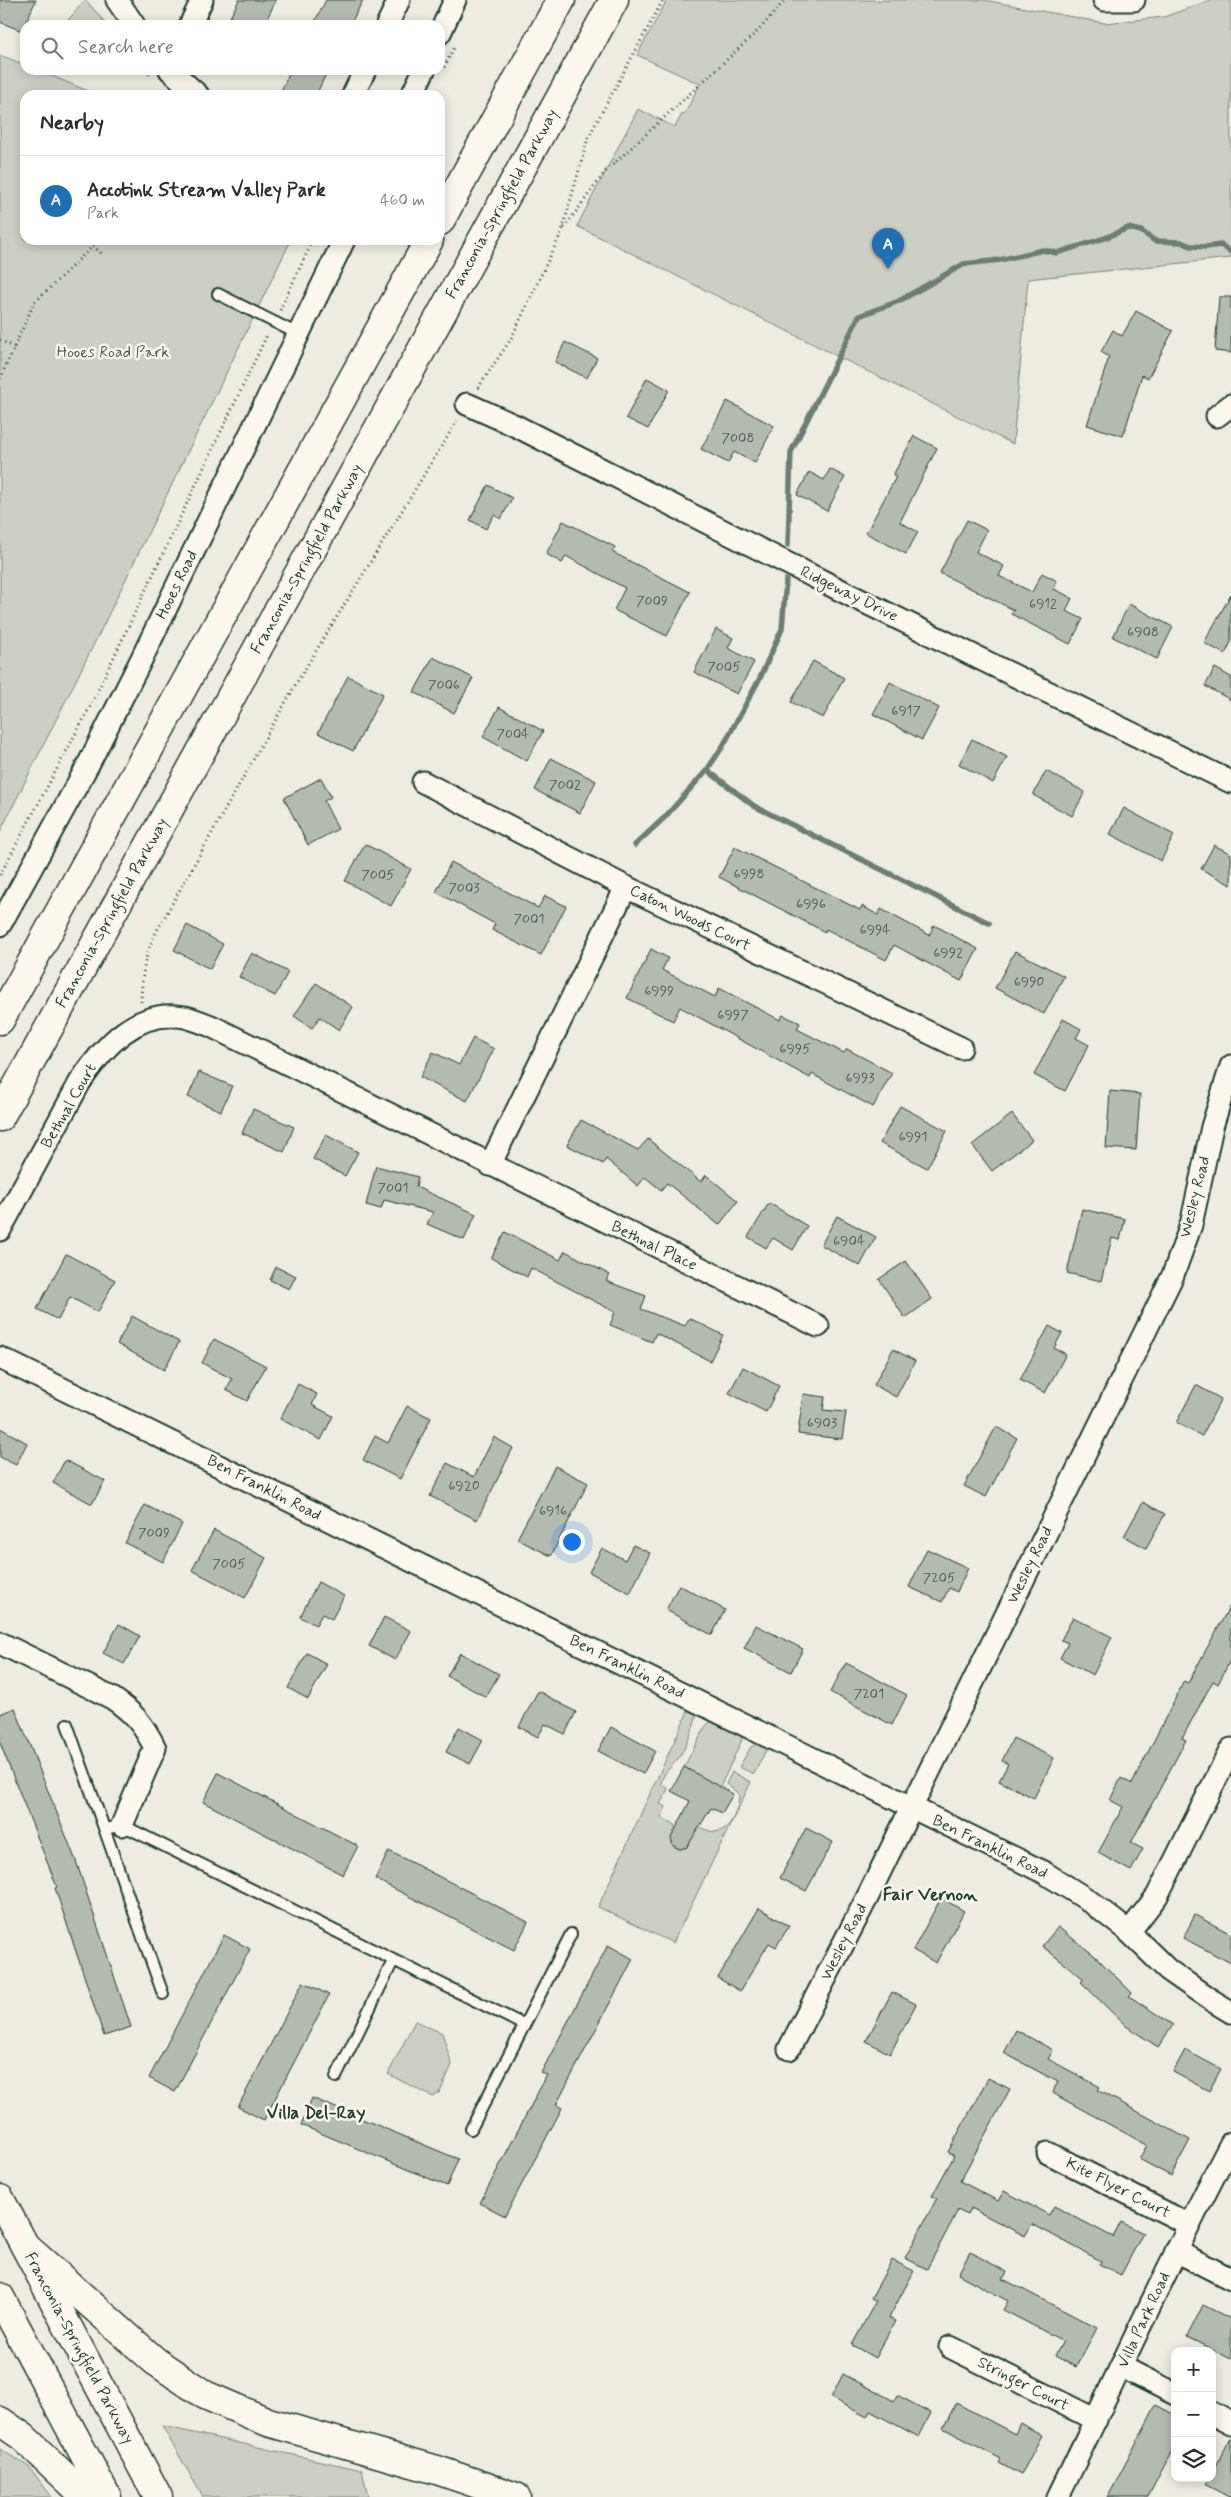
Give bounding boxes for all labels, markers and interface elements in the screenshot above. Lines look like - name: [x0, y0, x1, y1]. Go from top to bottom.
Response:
- search box: [20, 20, 445, 75]
- icon: search: [38, 34, 66, 62]
- text: Search here: [78, 35, 174, 60]
- street label: Franconia-Springfield Parkway: [441, 105, 564, 303]
- text: Nearby: [40, 109, 104, 137]
- text: Accotink Stream Valley Park: [87, 178, 326, 203]
- text: A: [51, 190, 61, 211]
- text: 460 m: [380, 190, 425, 211]
- text: Park: [87, 203, 119, 224]
- pin: A: [872, 228, 904, 269]
- park label: Hooes Road Park: [57, 342, 169, 363]
- house number: 7008: [722, 429, 754, 447]
- street label: Franconia-Springfield Parkway: [246, 460, 369, 658]
- street label: Hooes Road: [151, 547, 203, 623]
- street label: Ridgeway Drive: [796, 561, 901, 628]
- house number: 7009: [636, 592, 668, 610]
- house number: 6912: [1029, 595, 1057, 613]
- house number: 6908: [1127, 623, 1159, 641]
- house number: 7005: [707, 658, 741, 676]
- house number: 7006: [428, 676, 460, 694]
- house number: 6917: [891, 702, 921, 720]
- house number: 7004: [496, 725, 530, 743]
- house number: 7002: [549, 776, 581, 794]
- street label: Franconia-Springfield Parkway: [51, 814, 174, 1012]
- house number: 6998: [734, 865, 764, 883]
- house number: 7005: [361, 866, 395, 884]
- house number: 7003: [448, 879, 480, 897]
- street label: Caton Woods Court: [626, 880, 754, 957]
- house number: 6996: [796, 895, 826, 913]
- house number: 7001: [513, 910, 545, 928]
- house number: 6994: [859, 921, 891, 939]
- house number: 6992: [933, 944, 963, 962]
- house number: 6990: [1014, 973, 1045, 991]
- house number: 6999: [644, 982, 674, 1000]
- house number: 6997: [717, 1006, 749, 1024]
- house number: 6995: [779, 1040, 811, 1058]
- street label: Bethnal Court: [36, 1060, 102, 1152]
- house number: 6993: [845, 1069, 875, 1087]
- house number: 6991: [898, 1128, 928, 1146]
- street label: Wesley Road: [1175, 1154, 1215, 1240]
- house number: 7001: [377, 1179, 409, 1197]
- street label: Bethnal Place: [607, 1216, 701, 1276]
- house number: 6904: [833, 1232, 865, 1250]
- house number: 6903: [807, 1414, 837, 1432]
- street label: Ben Franklin Road: [203, 1450, 325, 1526]
- house number: 6920: [448, 1477, 480, 1495]
- house number: 6916: [539, 1502, 567, 1520]
- street label: Wesley Road: [1002, 1523, 1058, 1607]
- house number: 7009: [138, 1524, 170, 1542]
- your location: [559, 1529, 585, 1555]
- house number: 7005: [212, 1555, 246, 1573]
- house number: 7205: [923, 1569, 955, 1587]
- street label: Ben Franklin Road: [566, 1630, 688, 1704]
- house number: 7201: [854, 1685, 884, 1703]
- street label: Ben Franklin Road: [929, 1810, 1051, 1884]
- district label: Fair Vernon: [883, 1883, 978, 1907]
- street label: Wesley Road: [816, 1900, 872, 1984]
- district label: Villa Del-Ray: [267, 2101, 365, 2125]
- street label: Kite Flyer Court: [1062, 2153, 1174, 2224]
- street label: Franconia-Springfield Parkway: [19, 2249, 139, 2448]
- street label: Villa Park Road: [1113, 2269, 1175, 2371]
- map controls: [1171, 2347, 1216, 2482]
- button: +: [1171, 2347, 1216, 2392]
- street label: Stringer Court: [973, 2352, 1073, 2417]
- button: −: [1171, 2392, 1216, 2437]
- button: layers: [1171, 2437, 1216, 2482]

